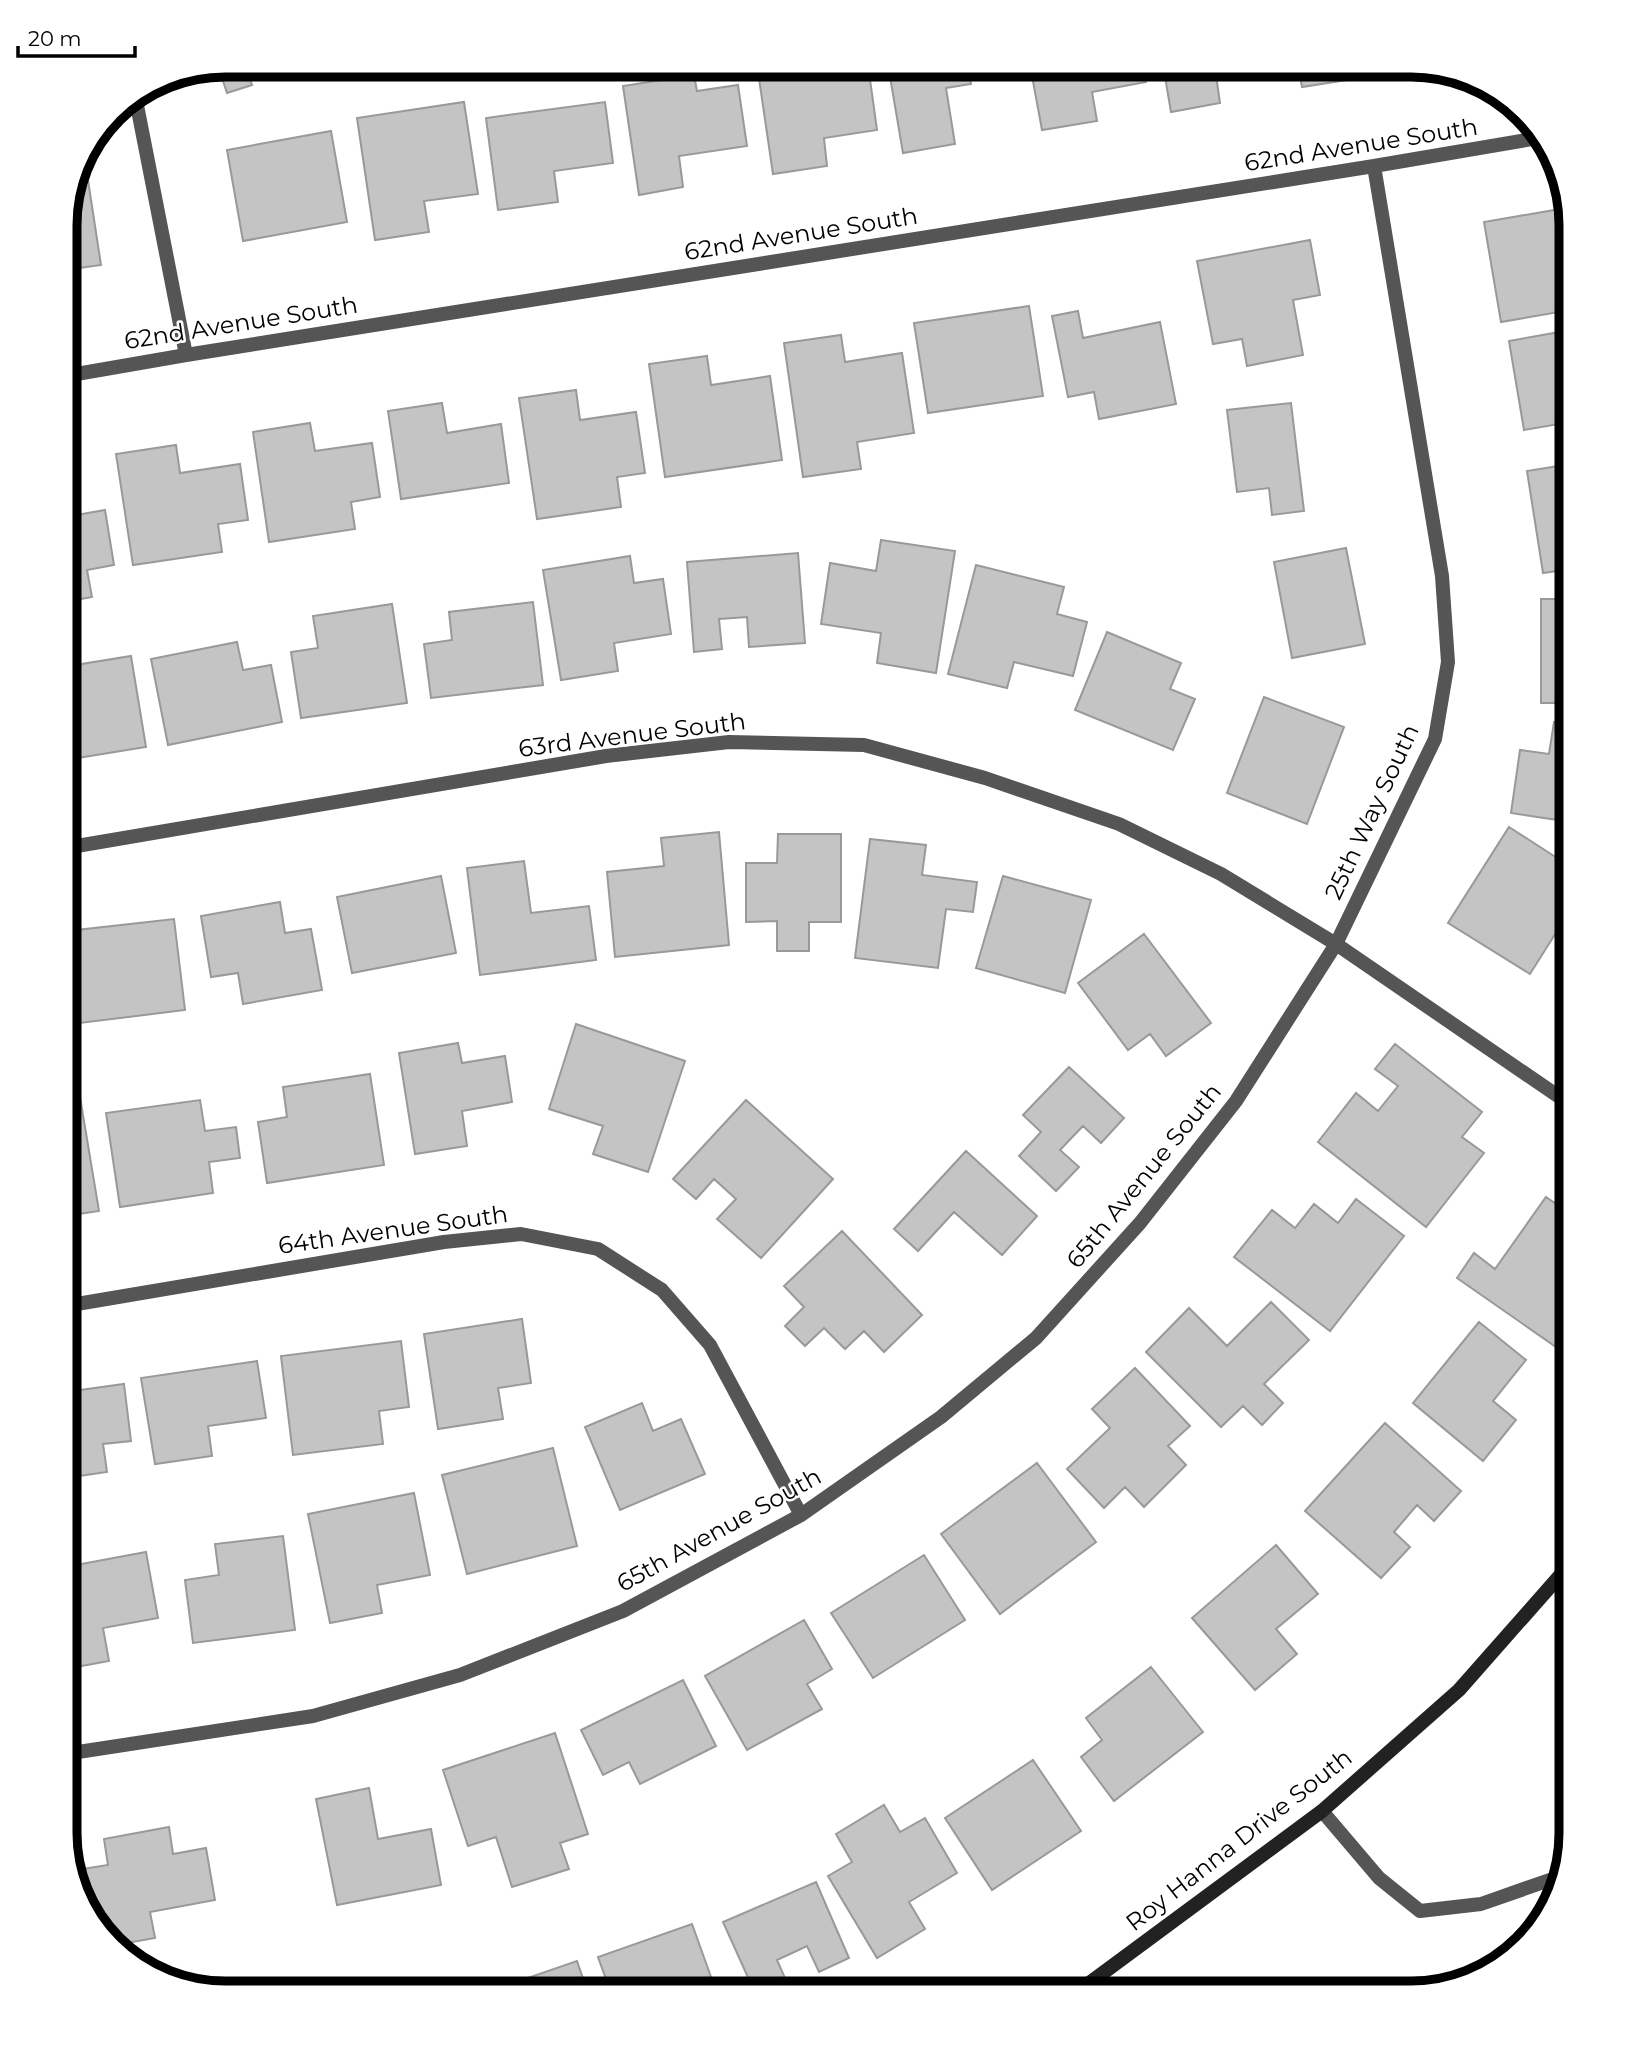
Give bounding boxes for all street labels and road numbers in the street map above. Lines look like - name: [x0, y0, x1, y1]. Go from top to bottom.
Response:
- street label: 62nd Avenue South: [1242, 112, 1480, 177]
- street label: 62nd Avenue South: [682, 201, 920, 266]
- street label: 62nd Avenue South: [122, 290, 360, 355]
- street label: 63rd Avenue South: [517, 706, 747, 763]
- street label: 25th Way South: [1318, 720, 1425, 904]
- street label: 65th Avenue South: [1060, 1077, 1227, 1274]
- street label: 64th Avenue South: [276, 1199, 510, 1260]
- street label: 65th Avenue South: [611, 1461, 826, 1598]
- street label: Roy Hanna Drive South: [1120, 1742, 1358, 1937]

